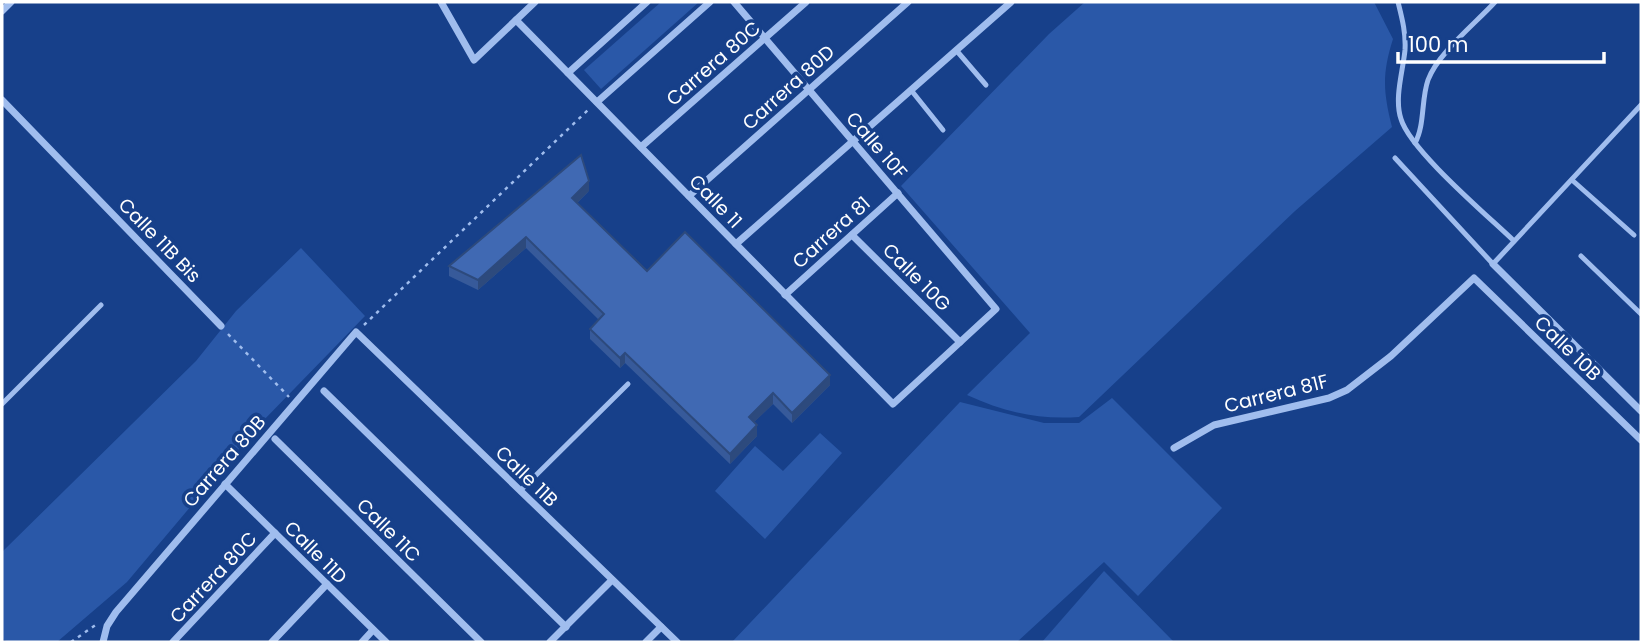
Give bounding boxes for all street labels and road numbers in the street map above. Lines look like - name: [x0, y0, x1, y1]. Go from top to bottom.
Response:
- street label: Carrera 80C: [660, 15, 766, 112]
- street label: Carrera 80D: [736, 39, 840, 136]
- street label: Calle 10F: [840, 106, 913, 185]
- street label: Calle 11: [683, 168, 748, 234]
- street label: Carrera 81: [786, 190, 876, 275]
- street label: Calle 11B Bis: [112, 192, 207, 289]
- street label: Calle 10G: [877, 237, 957, 317]
- street label: Calle 10B: [1528, 310, 1607, 387]
- street label: Carrera 81F: [1221, 368, 1331, 419]
- street label: Carrera 80B: [177, 409, 272, 513]
- street label: Calle 11B: [489, 440, 564, 513]
- street label: Calle 11C: [351, 492, 427, 568]
- street label: Calle 11D: [278, 515, 353, 590]
- street label: Carrera 80C: [164, 525, 263, 629]

